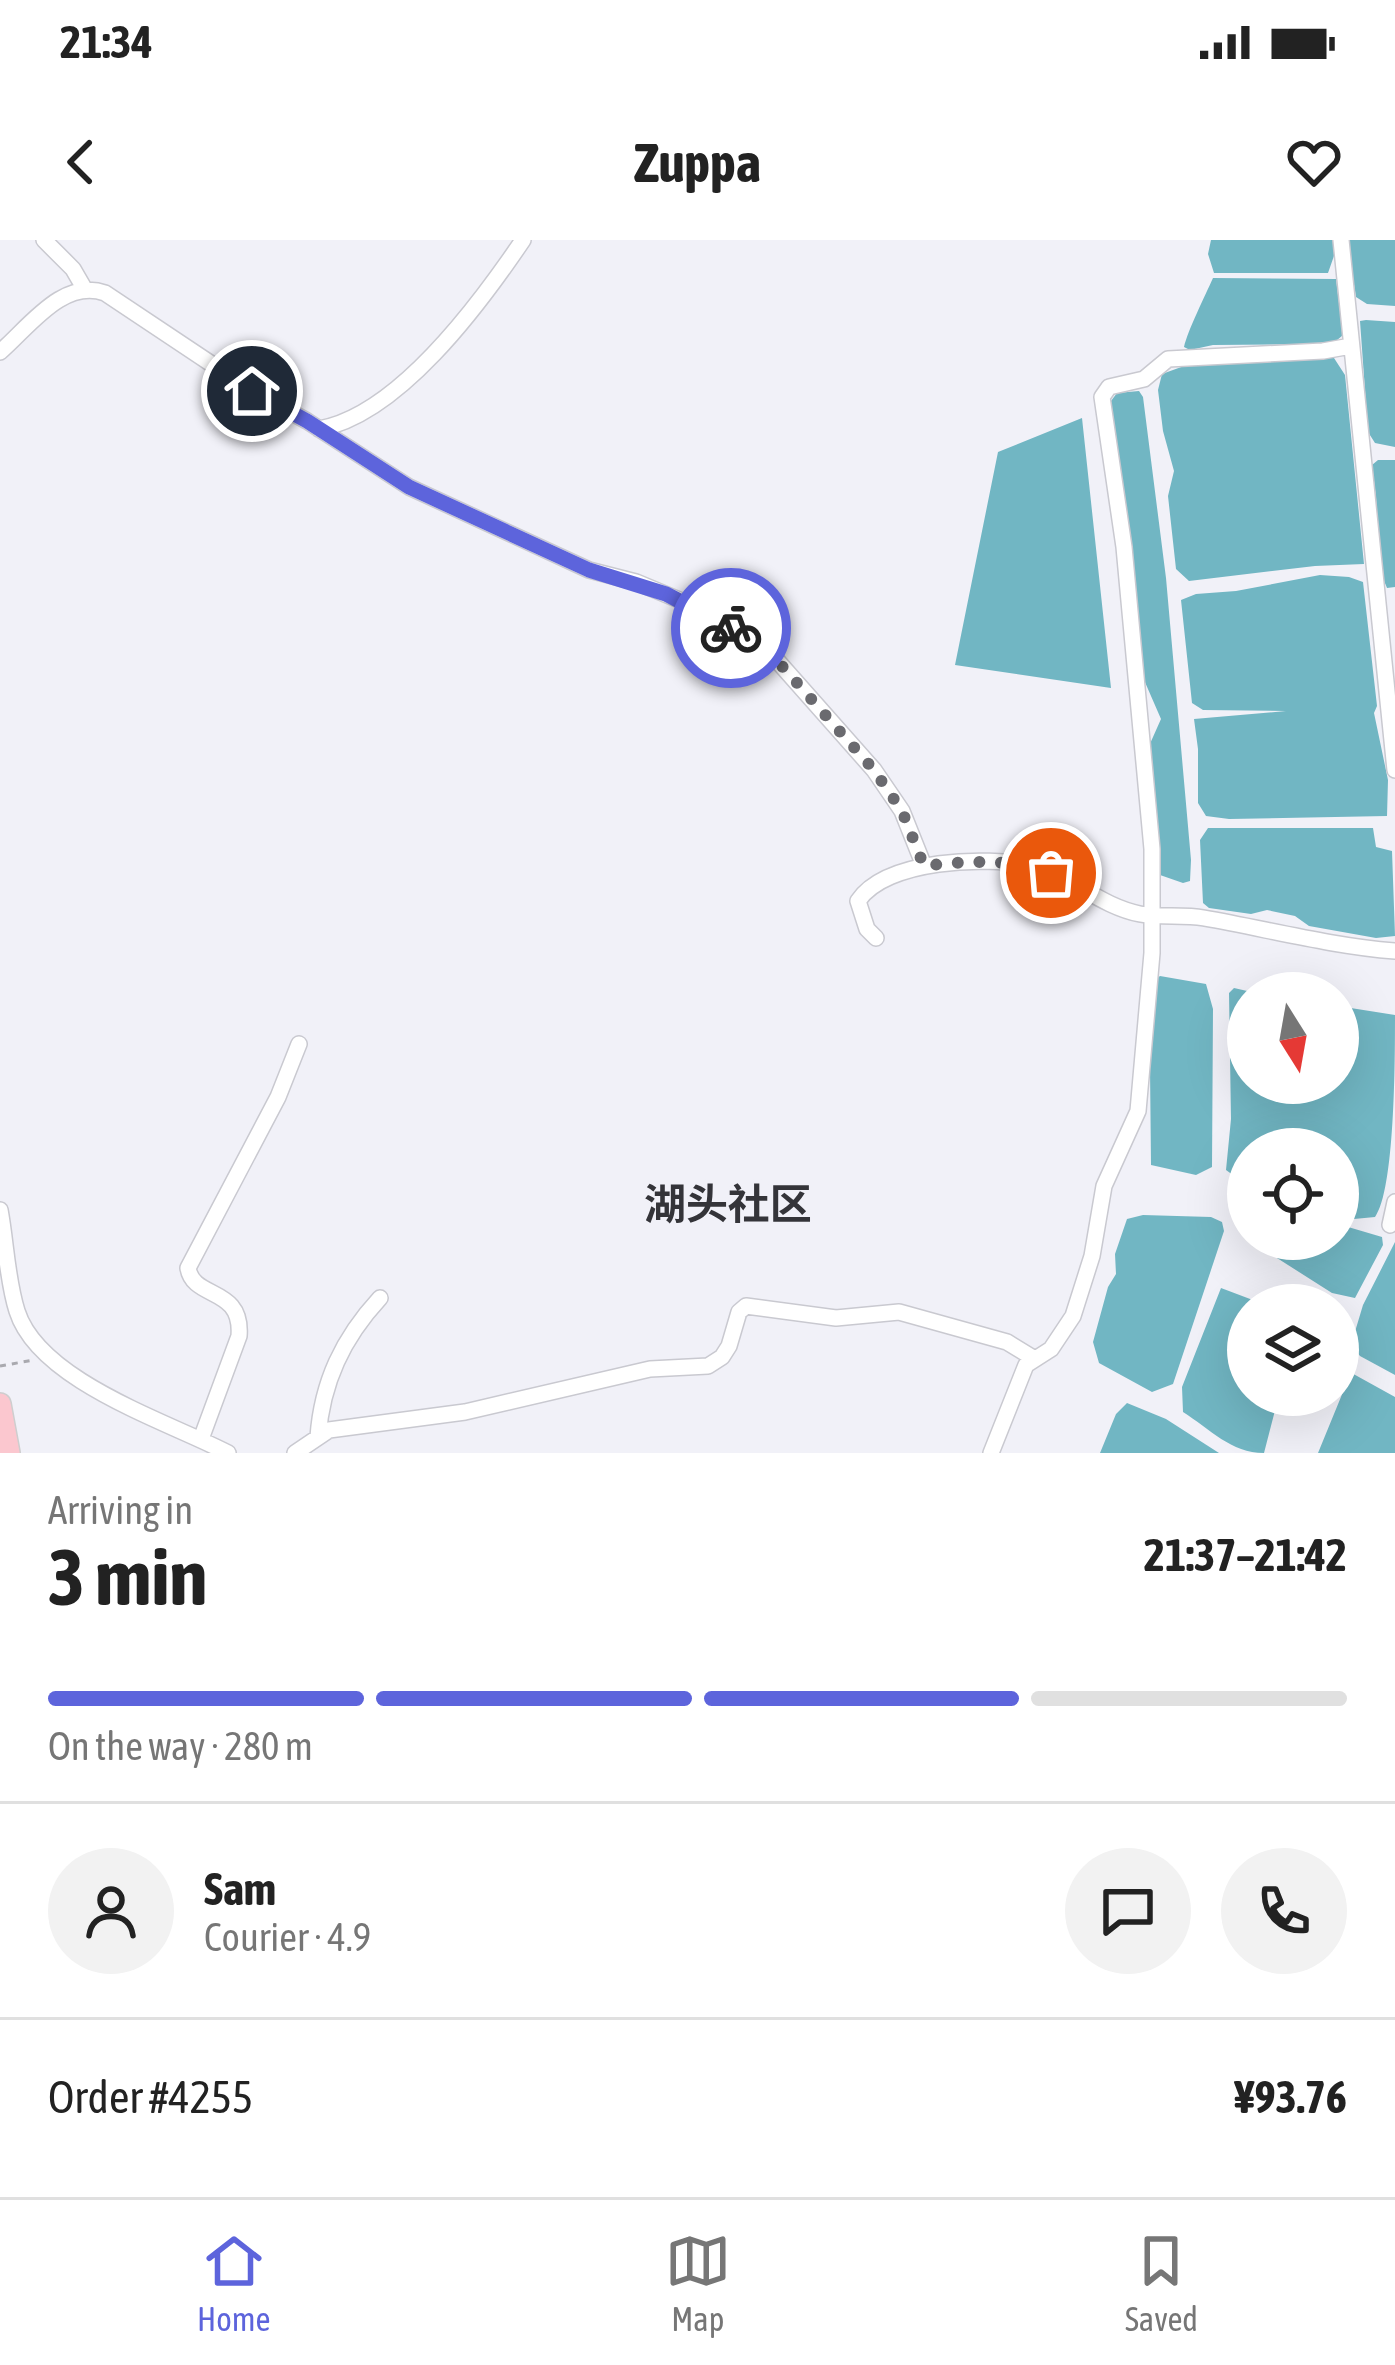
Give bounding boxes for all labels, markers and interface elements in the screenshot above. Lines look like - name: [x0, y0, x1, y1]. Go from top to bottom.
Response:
- text: 21:34: [60, 16, 153, 68]
- icon: back: [48, 129, 114, 195]
- icon: heart: [1281, 129, 1347, 195]
- text: Zuppa: [634, 132, 761, 193]
- pin: [201, 340, 303, 442]
- icon: home: [219, 358, 285, 424]
- courier: [671, 568, 791, 688]
- icon: bike: [698, 595, 764, 661]
- pin: [1000, 822, 1102, 924]
- icon: bag: [1018, 840, 1084, 906]
- north arrow: [1227, 972, 1359, 1104]
- map controls: [1227, 972, 1359, 1416]
- button: locate: [1227, 1128, 1359, 1260]
- district label: 湖头社区: [644, 1180, 812, 1228]
- button: layers: [1227, 1284, 1359, 1416]
- text: Arriving in: [48, 1488, 193, 1532]
- text: 21:37–21:42: [1144, 1529, 1347, 1581]
- text: 3 min: [48, 1532, 207, 1622]
- text: On the way · 280 m: [48, 1724, 313, 1768]
- button: person: [48, 1848, 174, 1974]
- button: chat: [1065, 1848, 1191, 1974]
- button: phone: [1221, 1848, 1347, 1974]
- text: Sam: [204, 1863, 276, 1915]
- text: Courier · 4.9: [204, 1915, 371, 1959]
- text: Order #4255: [48, 2071, 253, 2123]
- text: ¥93.76: [1234, 2071, 1347, 2123]
- tab: Home: [197, 2228, 271, 2338]
- tab: Map: [665, 2228, 731, 2338]
- tab: Saved: [1125, 2228, 1198, 2338]

